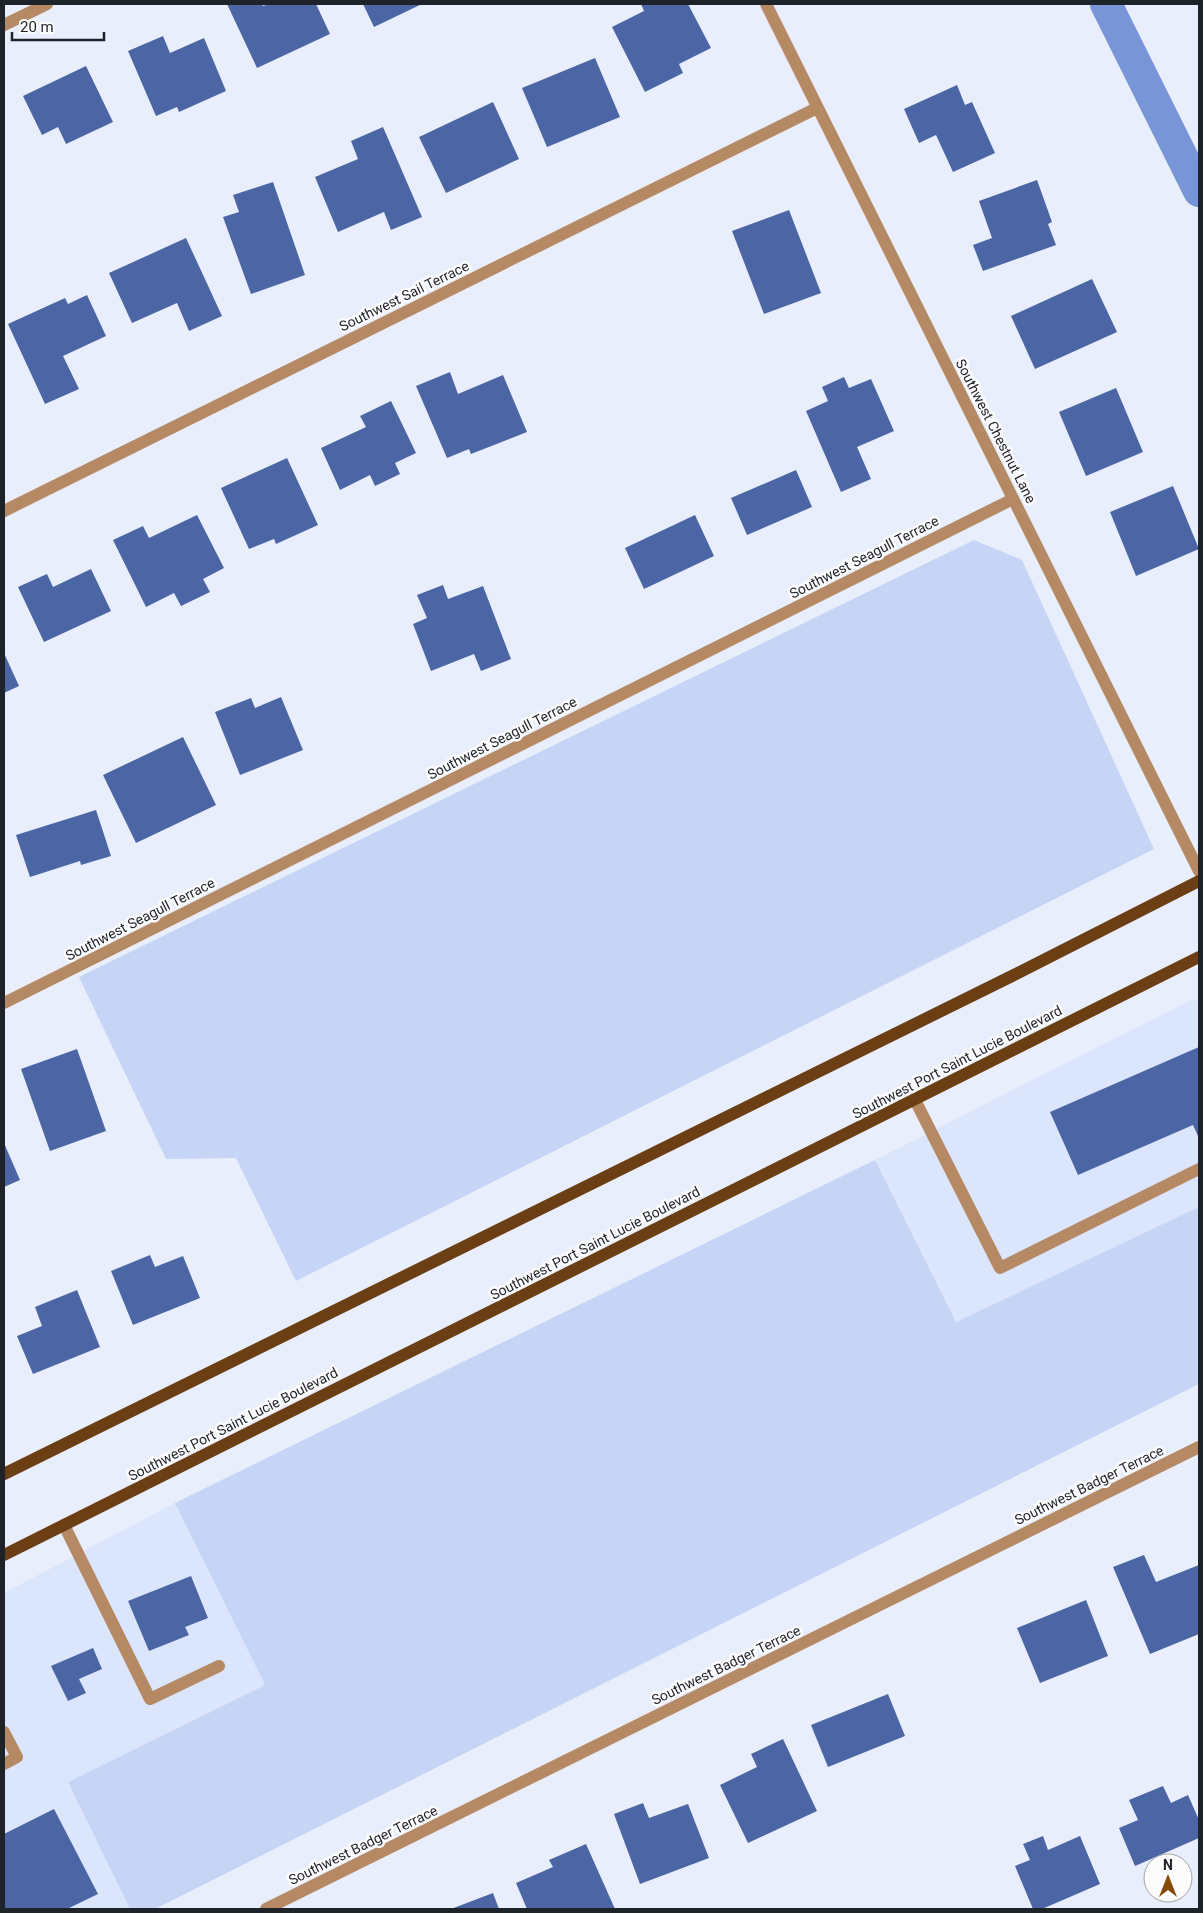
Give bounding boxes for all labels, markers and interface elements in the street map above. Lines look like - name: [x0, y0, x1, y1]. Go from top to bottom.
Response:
- scale bar: [12, 10, 105, 42]
- text: 20 m: [20, 18, 54, 36]
- street label: Southwest Sail Terrace: [337, 258, 471, 334]
- street label: Southwest Chestnut Lane: [953, 356, 1039, 506]
- street label: Southwest Seagull Terrace: [787, 512, 941, 602]
- street label: Southwest Seagull Terrace: [425, 693, 579, 783]
- street label: Southwest Seagull Terrace: [63, 874, 217, 964]
- street label: Southwest Port Saint Lucie Boulevard: [850, 1002, 1064, 1122]
- street label: Southwest Port Saint Lucie Boulevard: [488, 1183, 702, 1303]
- street label: Southwest Port Saint Lucie Boulevard: [126, 1364, 340, 1484]
- street label: Southwest Badger Terrace: [1012, 1442, 1166, 1528]
- street label: Southwest Badger Terrace: [649, 1622, 803, 1708]
- street label: Southwest Badger Terrace: [286, 1802, 440, 1888]
- north arrow: [1143, 1853, 1193, 1903]
- text: N: [1163, 1857, 1173, 1873]

